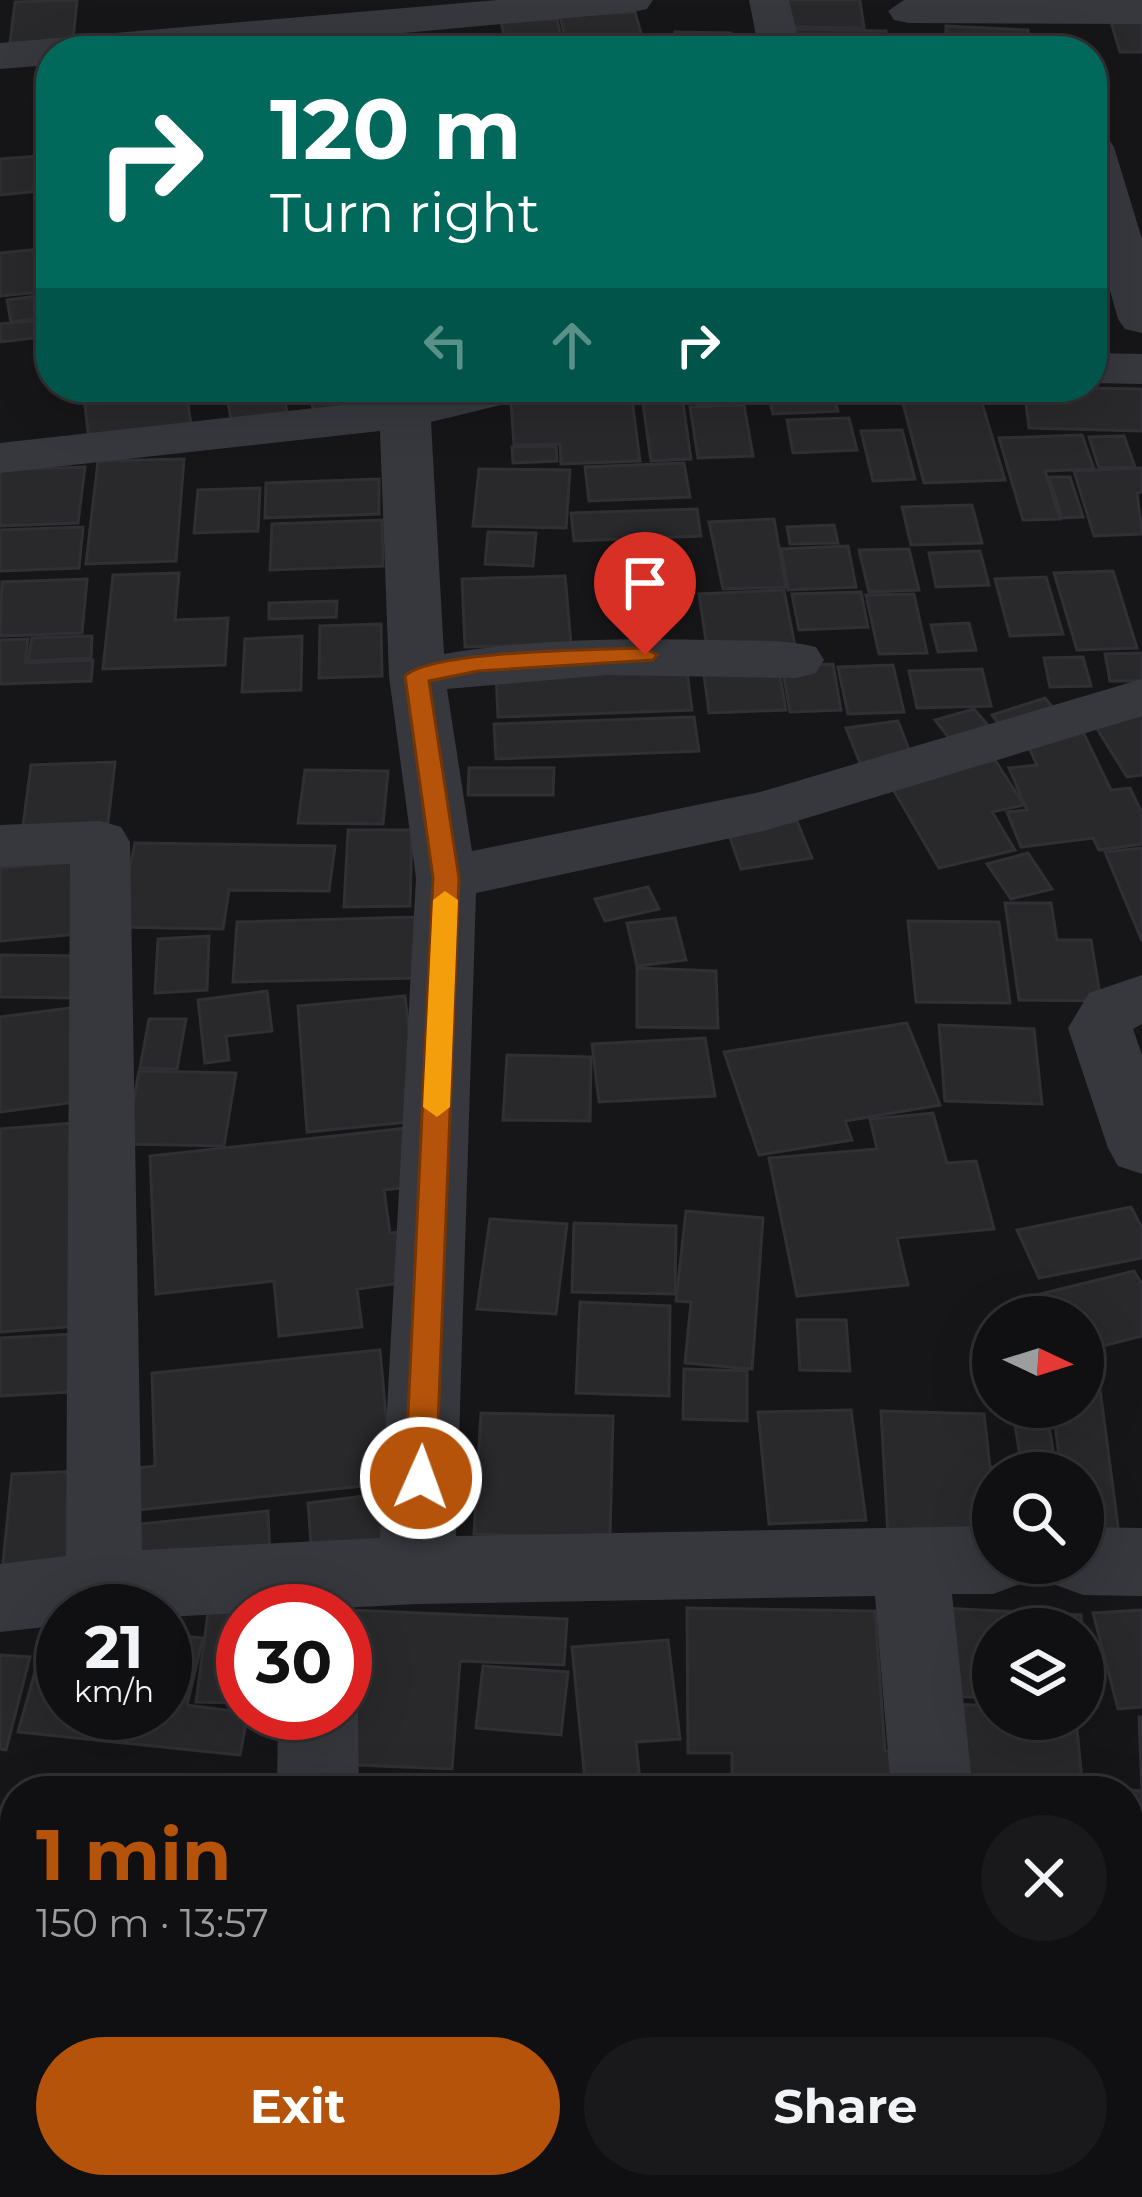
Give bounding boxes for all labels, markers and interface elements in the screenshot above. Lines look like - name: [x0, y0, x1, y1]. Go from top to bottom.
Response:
- text: 120 m: [270, 78, 521, 180]
- icon: right: [72, 84, 228, 240]
- text: Turn right: [270, 180, 540, 246]
- icon: left: [413, 312, 479, 378]
- icon: ahead: [539, 312, 605, 378]
- icon: right: [665, 312, 731, 378]
- pin: [594, 532, 696, 655]
- icon: arrive: [612, 550, 678, 616]
- north arrow: [972, 1296, 1104, 1428]
- map controls: [972, 1296, 1104, 1740]
- position arrow: [358, 1415, 484, 1541]
- button: search: [972, 1452, 1104, 1584]
- speed limit sign: 30: [216, 1584, 372, 1740]
- button: layers: [972, 1608, 1104, 1740]
- text: 21: [85, 1610, 143, 1683]
- text: km/h: [74, 1673, 154, 1710]
- text: 1 min: [36, 1810, 232, 1898]
- button: close: [981, 1815, 1107, 1941]
- text: 150 m · 13:57: [36, 1899, 269, 1947]
- button: Exit: [36, 2037, 560, 2175]
- button: Share: [584, 2037, 1107, 2175]

